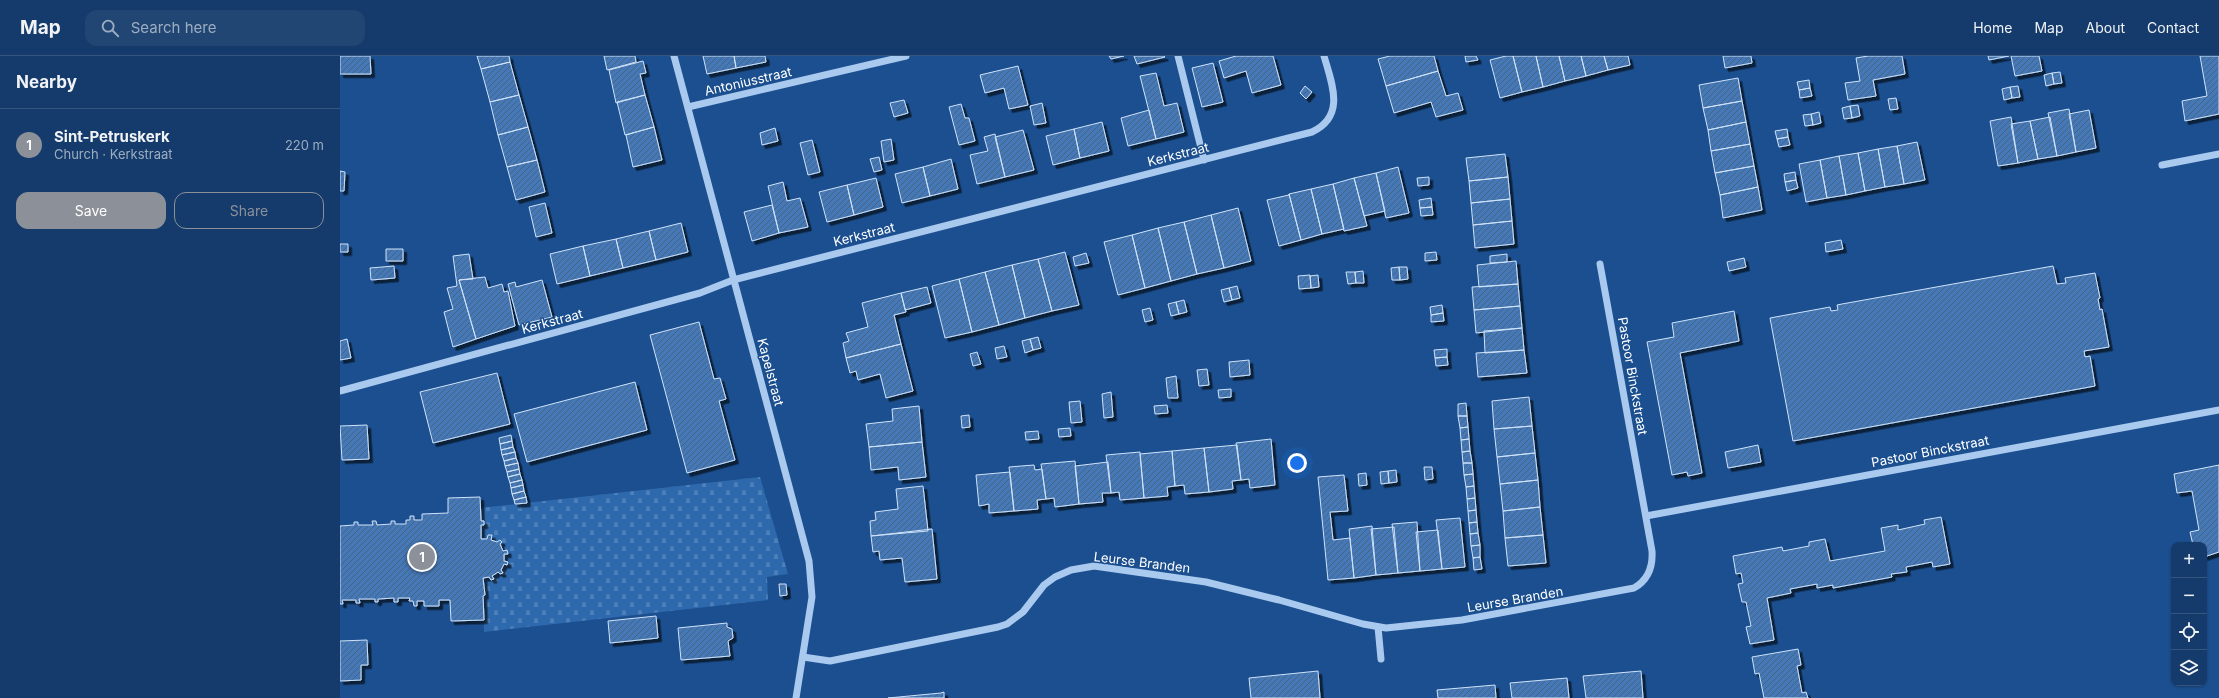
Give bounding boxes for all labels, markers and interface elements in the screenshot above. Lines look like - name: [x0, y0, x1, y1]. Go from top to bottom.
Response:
- search box: [85, 10, 365, 46]
- text: Map: [20, 16, 61, 39]
- icon: search: [99, 17, 121, 39]
- text: Search here: [131, 18, 216, 37]
- text: Home: [1973, 19, 2012, 36]
- text: Map: [2034, 19, 2064, 36]
- text: About: [2086, 19, 2125, 36]
- text: Contact: [2147, 19, 2199, 36]
- street label: Antoniusstraat: [703, 63, 793, 99]
- text: Nearby: [16, 72, 77, 92]
- text: Sint-Petruskerk: [54, 127, 170, 146]
- text: 1: [26, 137, 32, 153]
- text: 220 m: [285, 137, 324, 153]
- street label: Kerkstraat: [1146, 139, 1210, 169]
- text: Church · Kerkstraat: [54, 146, 173, 162]
- button: Save: [16, 192, 166, 229]
- button: Share: [174, 192, 324, 229]
- street label: Kerkstraat: [832, 219, 896, 249]
- street label: Kerkstraat: [520, 305, 584, 337]
- street label: Pastoor Binckstraat: [1615, 316, 1651, 436]
- street label: Kapelstraat: [754, 336, 788, 408]
- street label: Pastoor Binckstraat: [1870, 432, 1990, 470]
- your location: [1287, 453, 1307, 473]
- pin: 1: [409, 542, 435, 572]
- map controls: [2171, 542, 2207, 686]
- button: +: [2171, 542, 2207, 578]
- street label: Leurse Branden: [1093, 548, 1191, 576]
- button: −: [2171, 578, 2207, 614]
- street label: Leurse Branden: [1466, 583, 1564, 615]
- button: locate: [2171, 614, 2207, 650]
- button: layers: [2171, 650, 2207, 686]

